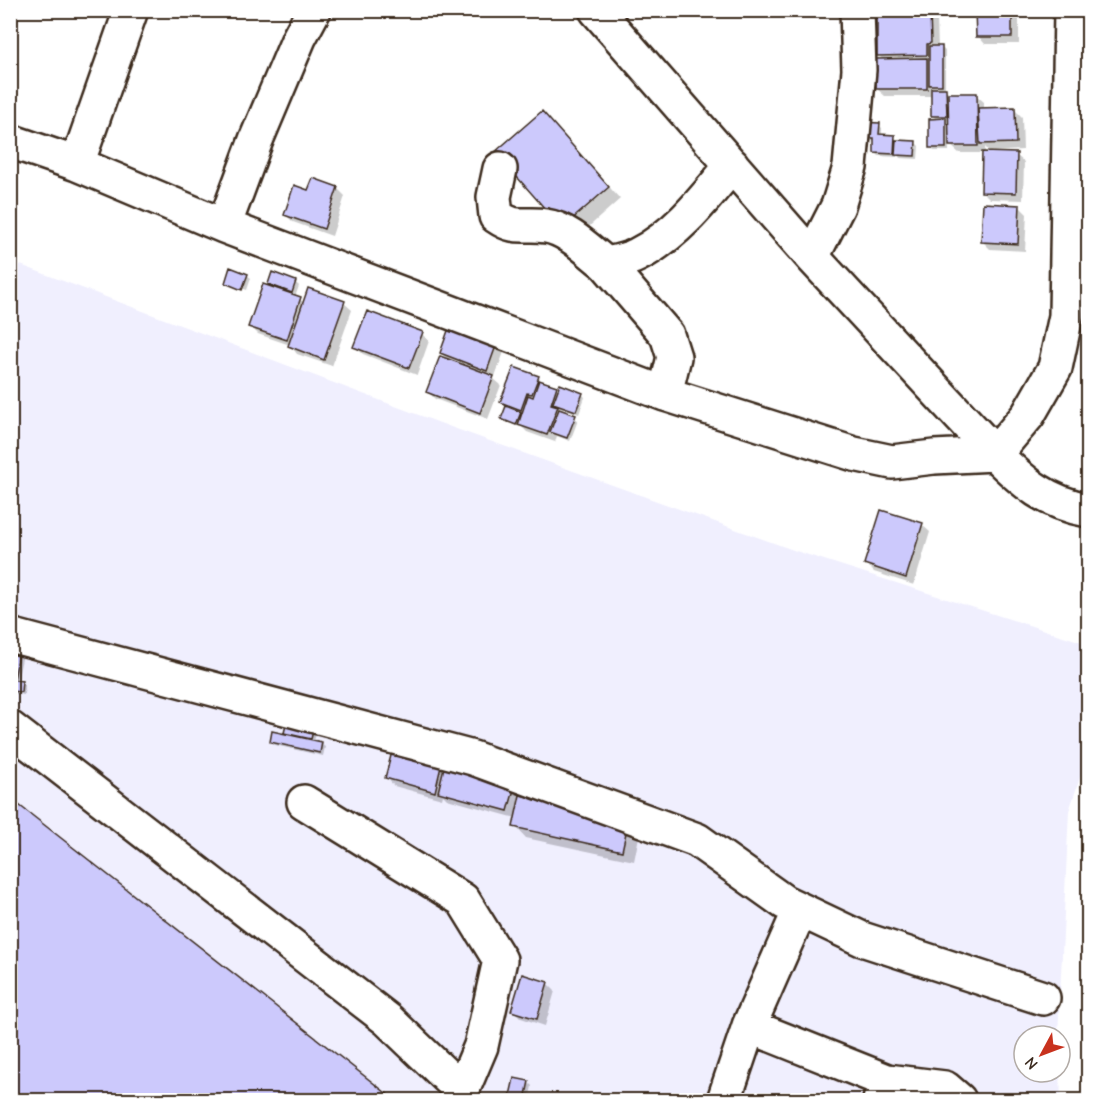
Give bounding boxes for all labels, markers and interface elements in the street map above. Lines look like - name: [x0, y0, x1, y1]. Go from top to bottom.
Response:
- north arrow: [1012, 1024, 1072, 1084]
- text: N: [1021, 1053, 1042, 1073]

